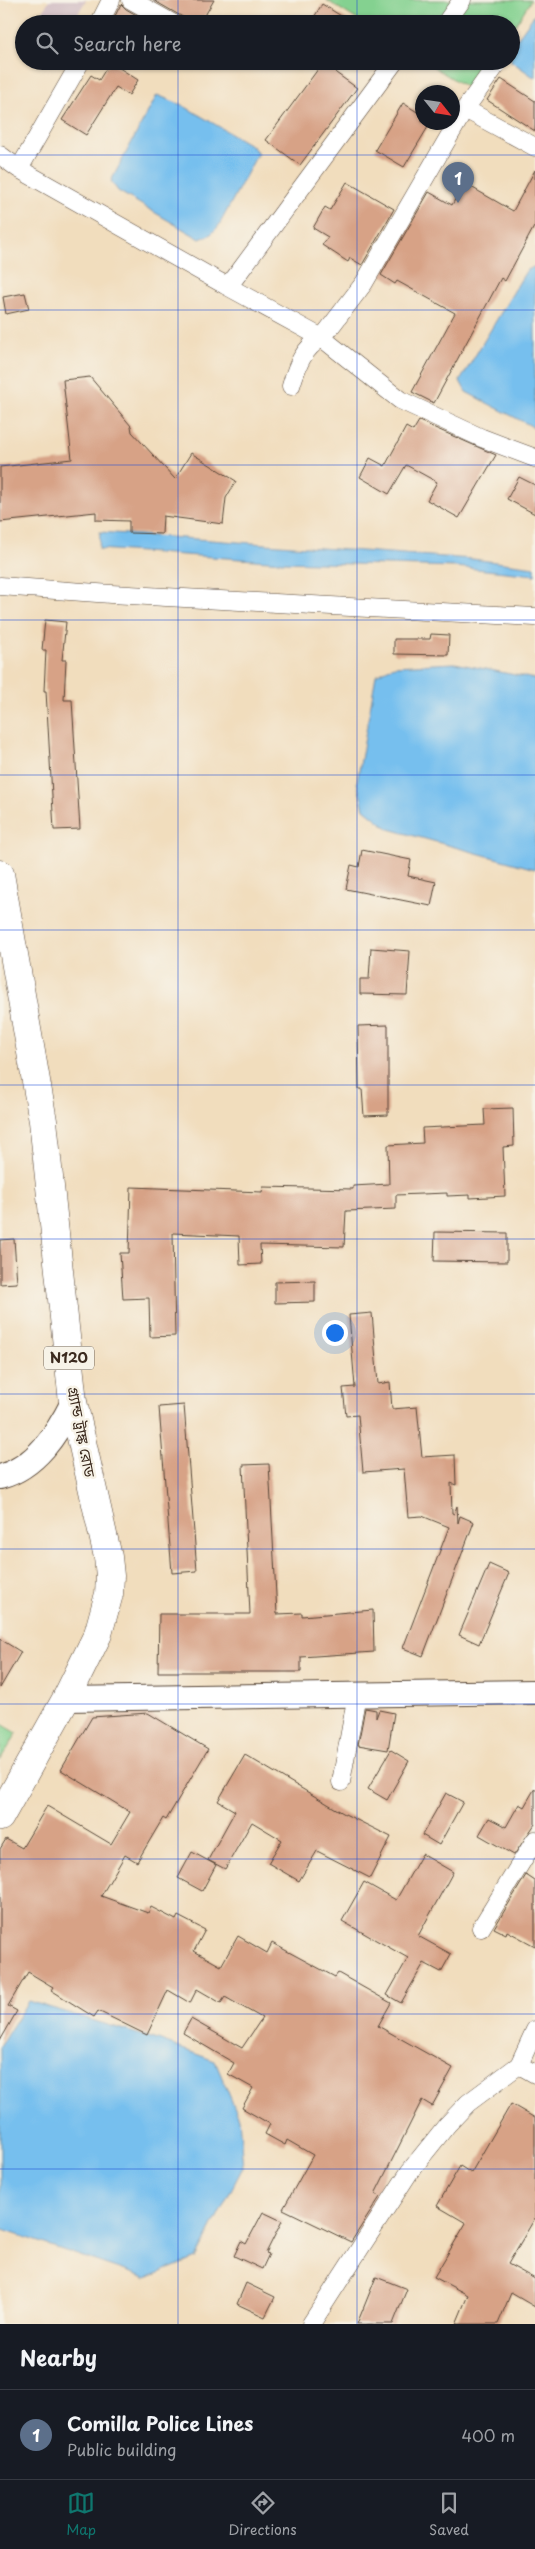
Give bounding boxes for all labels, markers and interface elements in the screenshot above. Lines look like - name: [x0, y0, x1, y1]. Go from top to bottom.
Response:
- search box: [15, 15, 520, 70]
- icon: search: [33, 29, 61, 57]
- text: Search here: [73, 29, 182, 57]
- north arrow: [415, 85, 460, 130]
- pin: 1: [442, 162, 474, 203]
- your location: [322, 1320, 348, 1346]
- road number: N120: [44, 1346, 94, 1370]
- street label: গ্র্যান্ড ট্রাঙ্ক রোড: [62, 1384, 103, 1479]
- text: Nearby: [20, 2341, 97, 2373]
- text: Comilla Police Lines: [67, 2409, 253, 2437]
- text: 1: [32, 2423, 40, 2447]
- text: 400 m: [462, 2423, 515, 2447]
- text: Public building: [67, 2437, 177, 2461]
- tab: Map: [66, 2489, 96, 2540]
- tab: Directions: [229, 2489, 297, 2540]
- tab: Saved: [429, 2489, 469, 2540]

